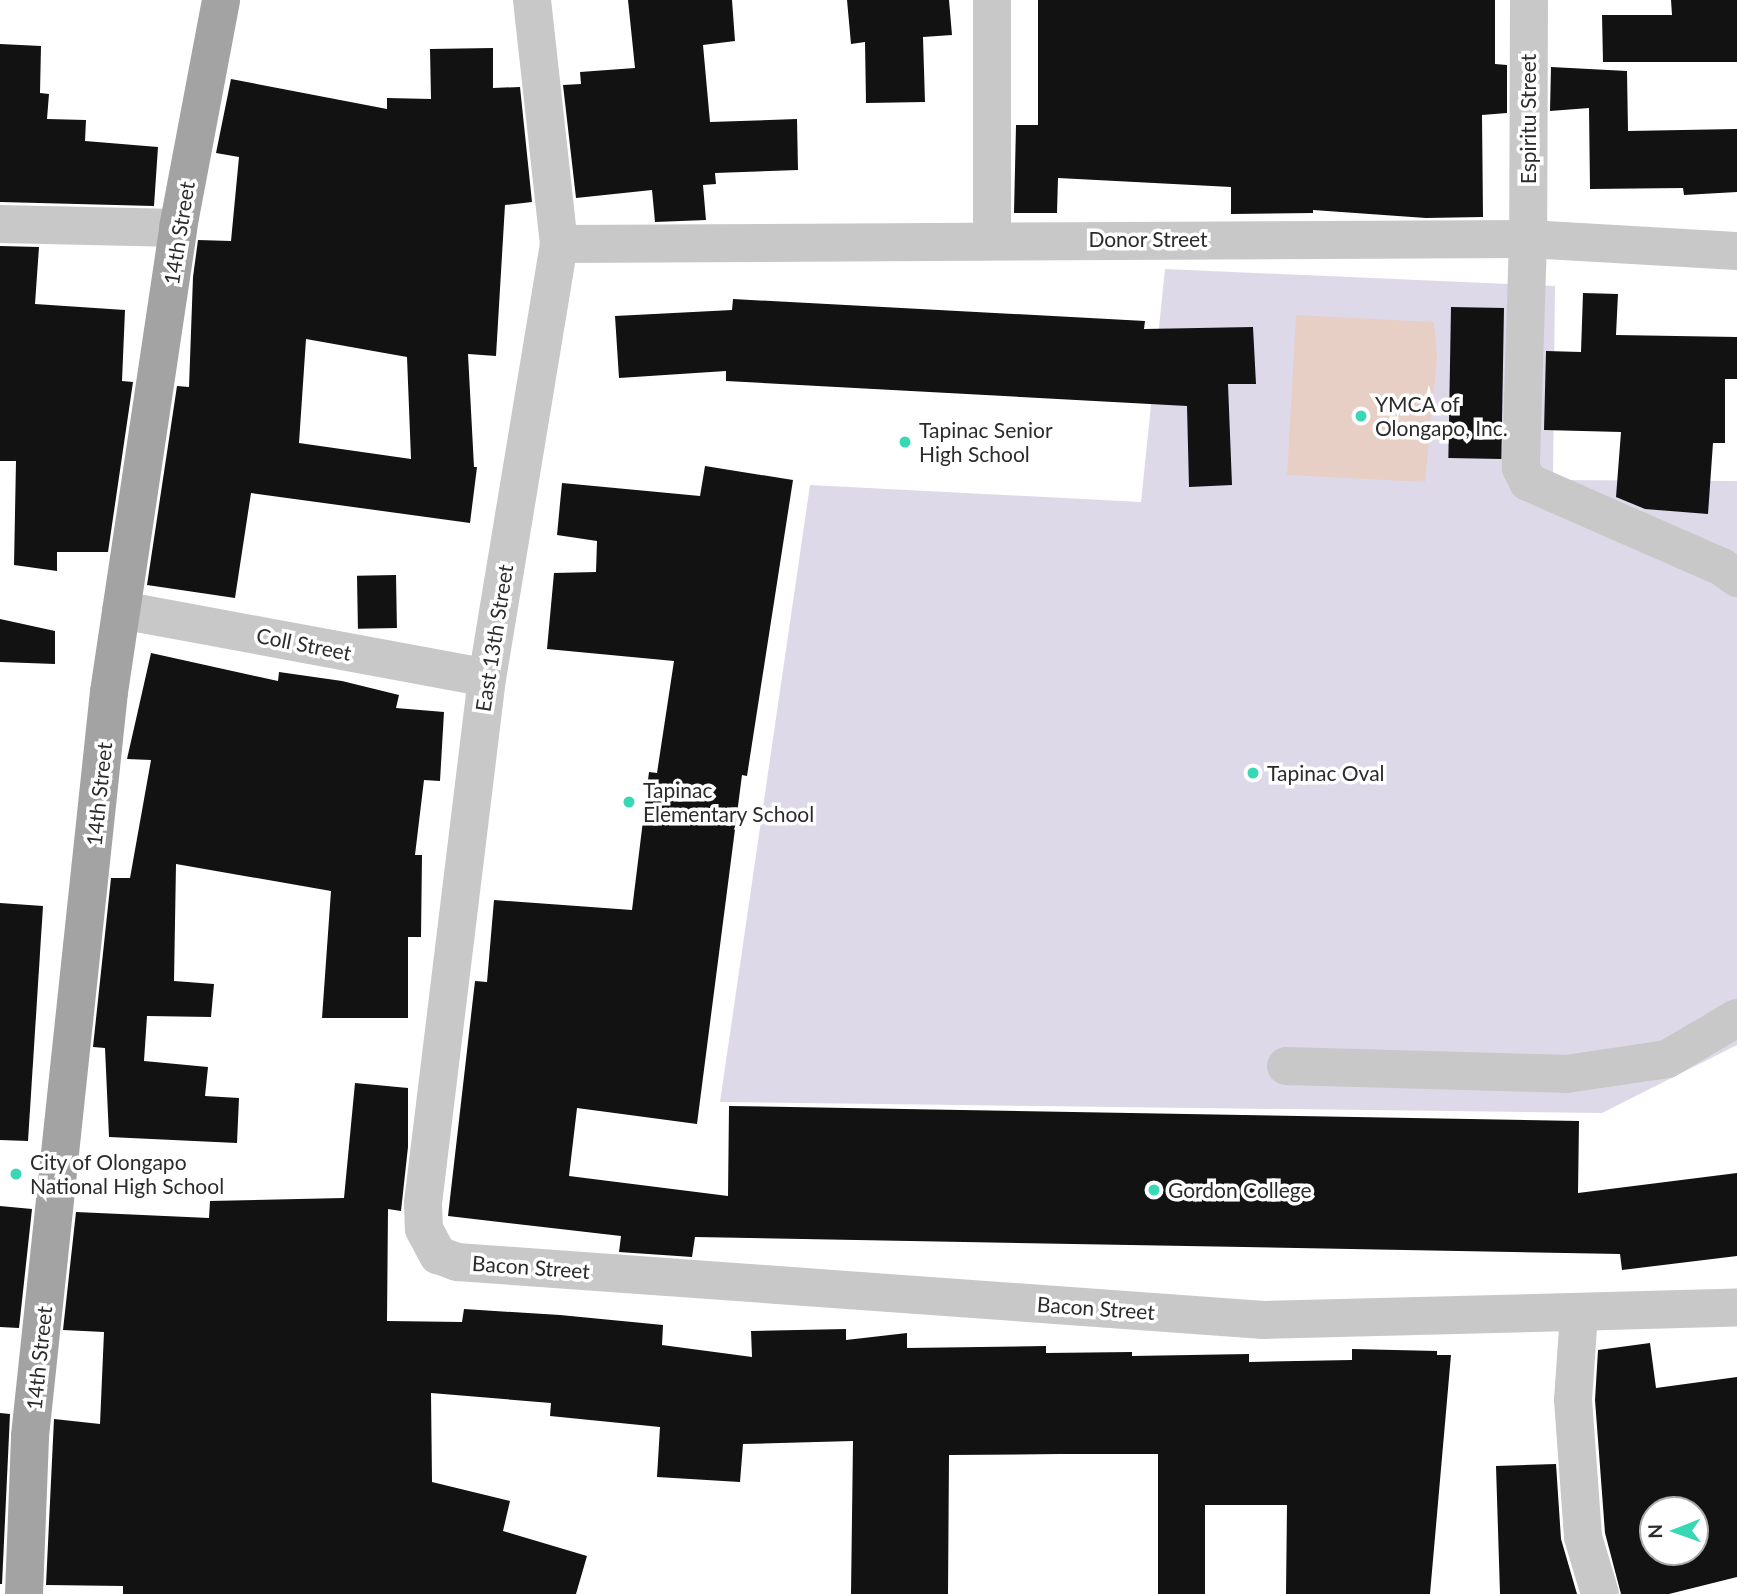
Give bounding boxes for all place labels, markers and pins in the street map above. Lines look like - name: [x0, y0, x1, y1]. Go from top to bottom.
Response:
- place label: YMCA of Olongapo, Inc.: [1375, 391, 1508, 441]
- marker: YMCA of Olongapo, Inc.: [1353, 408, 1369, 424]
- place label: Tapinac Senior High School: [919, 417, 1053, 467]
- marker: Tapinac Senior High School: [897, 434, 913, 450]
- place label: Tapinac Oval: [1267, 760, 1385, 786]
- marker: Tapinac Oval: [1245, 765, 1261, 781]
- place label: Tapinac Elementary School: [643, 777, 815, 827]
- marker: Tapinac Elementary School: [621, 794, 637, 810]
- place label: City of Olongapo National High School: [30, 1149, 224, 1199]
- marker: City of Olongapo National High School: [8, 1166, 24, 1182]
- place label: Gordon College: [1168, 1177, 1312, 1203]
- marker: Gordon College: [1146, 1182, 1162, 1198]

